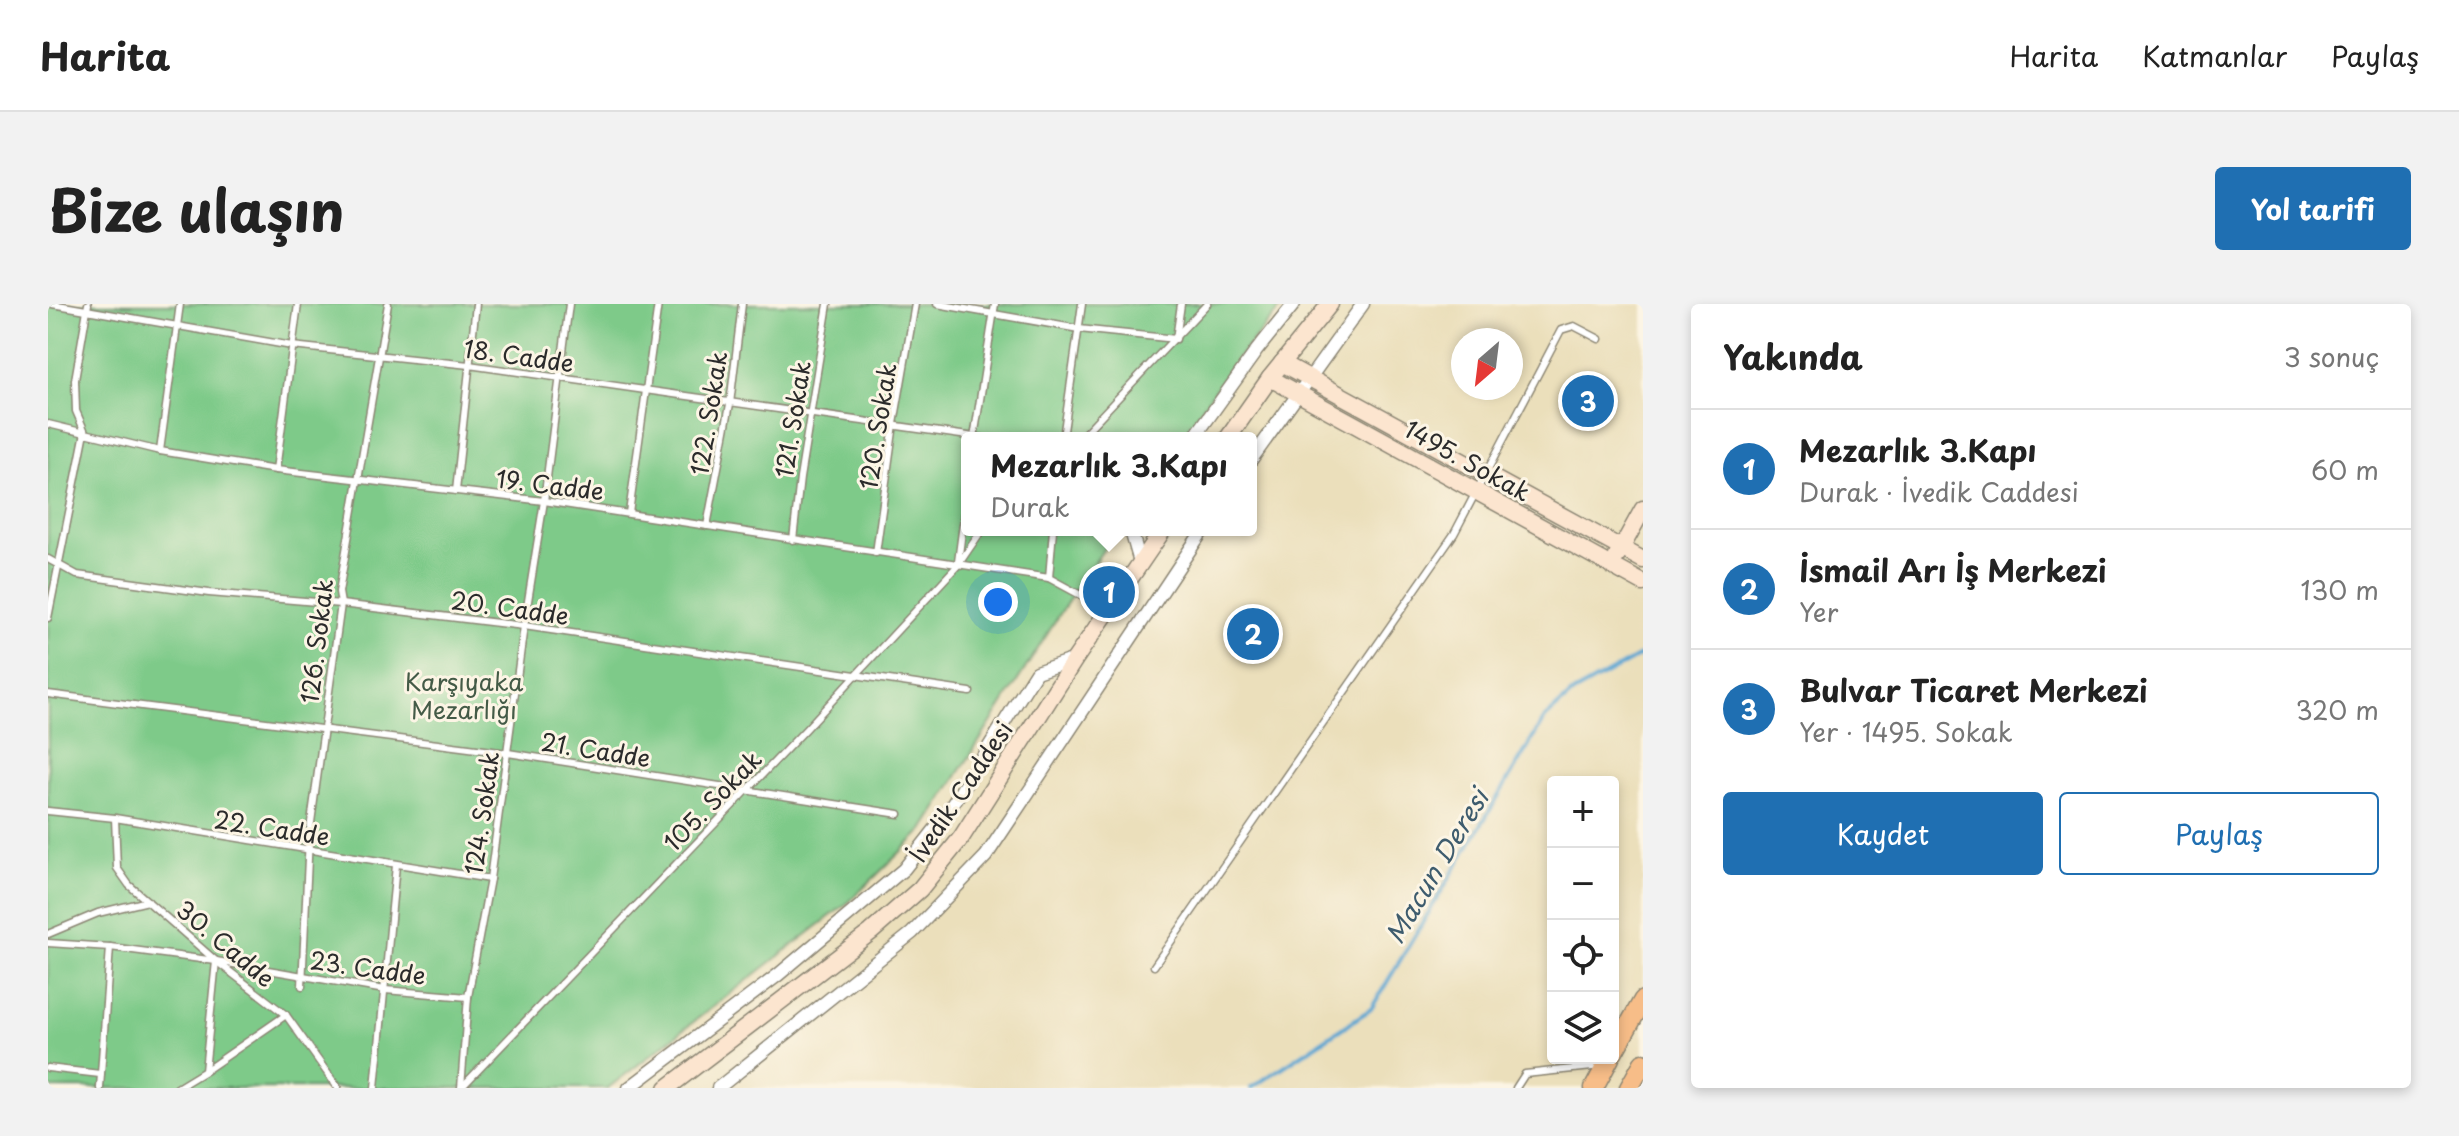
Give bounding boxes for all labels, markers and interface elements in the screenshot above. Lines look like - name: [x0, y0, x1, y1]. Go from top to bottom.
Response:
- text: Harita: [40, 27, 171, 84]
- text: Harita: [2009, 34, 2098, 77]
- text: Katmanlar: [2142, 34, 2287, 77]
- text: Paylaş: [2331, 34, 2419, 77]
- text: Bize ulaşın: [48, 166, 345, 251]
- button: Yol tarifi: [2215, 167, 2411, 250]
- north arrow: [1451, 328, 1523, 400]
- street label: 18. Cadde: [462, 329, 576, 381]
- text: Yakında: [1723, 330, 1863, 382]
- text: 3 sonuç: [2284, 337, 2379, 376]
- street label: 122. Sokak: [680, 348, 736, 477]
- street label: 121. Sokak: [765, 358, 819, 480]
- street label: 120. Sokak: [849, 360, 905, 492]
- pin: 3: [1562, 371, 1614, 431]
- street label: 1495. Sokak: [1398, 411, 1538, 510]
- text: Mezarlık 3.Kapı: [1799, 427, 2036, 472]
- popup: [961, 432, 1257, 536]
- text: Mezarlık 3.Kapı: [990, 442, 1228, 487]
- text: 1: [1743, 450, 1755, 489]
- text: 60 m: [2311, 450, 2379, 489]
- street label: 19. Cadde: [494, 460, 606, 508]
- text: Durak · İvedik Caddesi: [1799, 472, 2079, 511]
- text: Durak: [990, 487, 1070, 526]
- text: İsmail Arı İş Merkezi: [1799, 547, 2106, 592]
- pin: 1: [1083, 562, 1135, 622]
- text: 2: [1740, 570, 1758, 609]
- text: 130 m: [2300, 570, 2379, 609]
- street label: 126. Sokak: [291, 577, 342, 705]
- street label: 20. Cadde: [449, 581, 571, 633]
- your location: [978, 582, 1018, 622]
- text: Yer: [1799, 592, 1838, 631]
- pin: 2: [1227, 604, 1279, 664]
- park label: Karşıyaka Mezarlığı: [405, 663, 523, 727]
- text: Bulvar Ticaret Merkezi: [1799, 667, 2148, 712]
- text: 3: [1740, 690, 1758, 729]
- text: 320 m: [2295, 690, 2379, 729]
- text: Yer · 1495. Sokak: [1799, 712, 2013, 751]
- street label: İvedik Caddesi: [899, 713, 1021, 869]
- street label: 21. Cadde: [539, 723, 653, 775]
- street label: 105. Sokak: [655, 741, 769, 858]
- street label: 124. Sokak: [455, 749, 507, 877]
- map controls: [1547, 776, 1619, 1064]
- button: +: [1547, 776, 1619, 848]
- water label: Macun Deresi: [1375, 779, 1499, 950]
- button: Kaydet: [1723, 792, 2043, 875]
- button: Paylaş: [2059, 792, 2379, 875]
- street label: 22. Cadde: [212, 800, 332, 854]
- button: −: [1547, 848, 1619, 920]
- street label: 30. Cadde: [169, 891, 283, 995]
- button: locate: [1547, 920, 1619, 992]
- street label: 23. Cadde: [308, 941, 428, 993]
- button: layers: [1547, 992, 1619, 1064]

